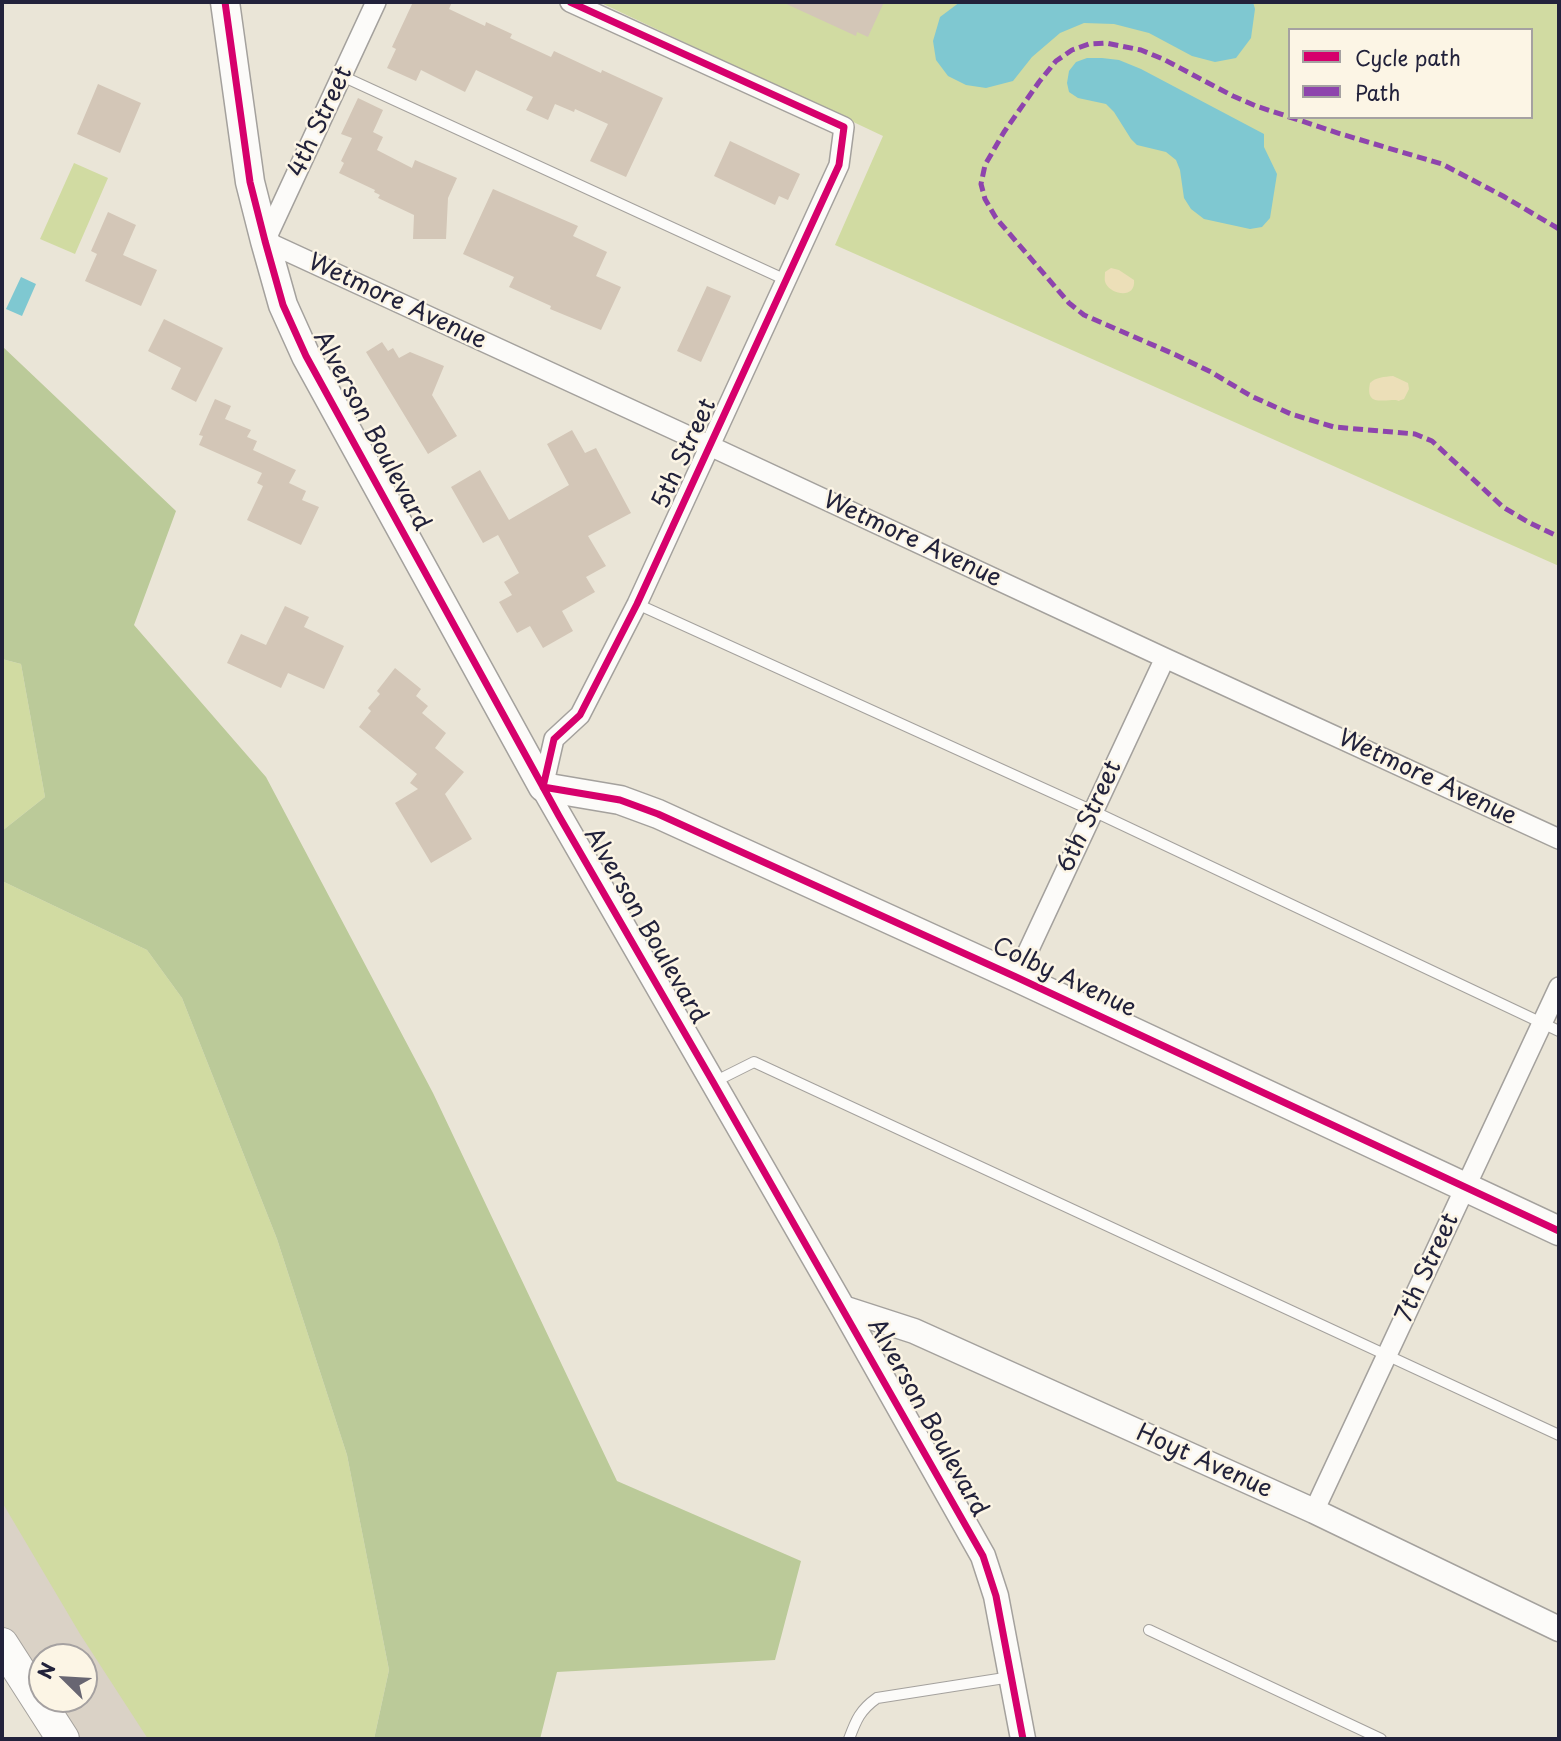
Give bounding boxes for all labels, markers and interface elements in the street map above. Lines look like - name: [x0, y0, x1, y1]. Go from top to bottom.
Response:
- legend: [1288, 28, 1533, 119]
- text: Cycle path: [1355, 41, 1461, 73]
- street label: 4th Street: [283, 62, 359, 182]
- text: Path: [1355, 76, 1400, 108]
- street label: Wetmore Avenue: [303, 248, 491, 356]
- street label: Alverson Boulevard: [306, 326, 436, 536]
- street label: 5th Street: [647, 394, 723, 514]
- street label: Wetmore Avenue: [818, 486, 1006, 594]
- street label: Wetmore Avenue: [1333, 724, 1521, 832]
- street label: 6th Street: [1051, 756, 1129, 878]
- street label: Alverson Boulevard: [577, 823, 713, 1029]
- street label: Colby Avenue: [987, 932, 1141, 1024]
- street label: 7th Street: [1390, 1209, 1466, 1327]
- street label: Alverson Boulevard: [861, 1314, 993, 1522]
- street label: Hoyt Avenue: [1132, 1419, 1276, 1505]
- north arrow: [28, 1643, 98, 1713]
- text: N: [30, 1658, 61, 1683]

